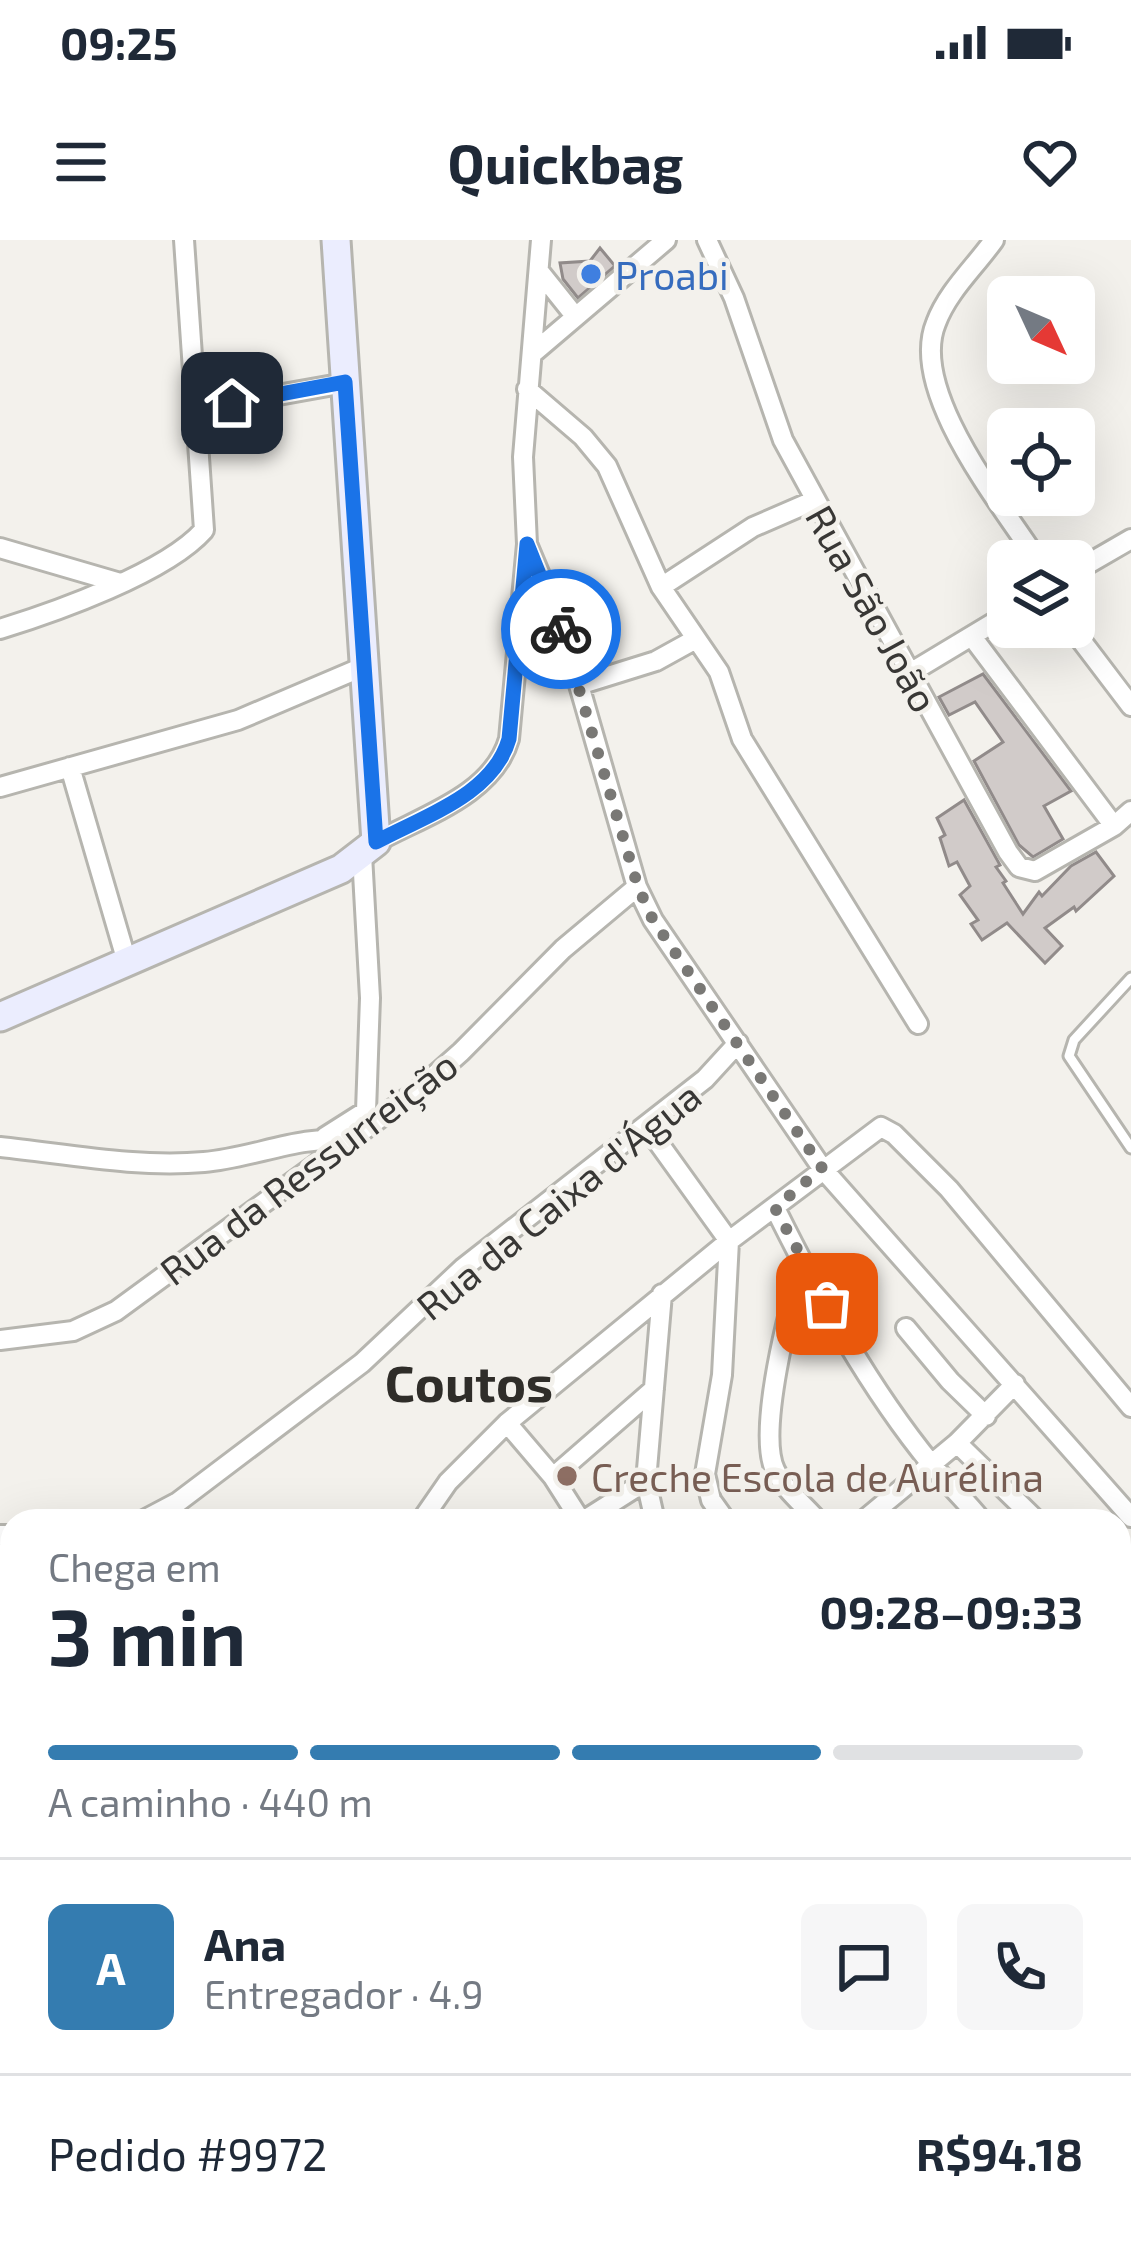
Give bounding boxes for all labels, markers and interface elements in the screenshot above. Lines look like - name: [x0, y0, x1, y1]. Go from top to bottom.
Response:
- text: 09:25: [60, 15, 178, 69]
- icon: menu: [48, 129, 114, 195]
- icon: heart: [1017, 129, 1083, 195]
- text: Quickbag: [448, 130, 683, 195]
- place label: Proabi: [615, 251, 729, 298]
- marker: Proabi: [578, 261, 604, 287]
- north arrow: [987, 276, 1095, 384]
- map controls: [987, 276, 1095, 648]
- pin: [181, 352, 283, 454]
- icon: home: [199, 370, 265, 436]
- button: locate: [987, 408, 1095, 516]
- street label: Rua São João: [797, 497, 949, 719]
- button: layers: [987, 540, 1095, 648]
- courier: [501, 569, 621, 689]
- icon: bike: [528, 596, 594, 662]
- street label: Rua da Ressurreição: [150, 1040, 467, 1296]
- street label: Rua da Caixa d'Água: [407, 1071, 709, 1329]
- pin: [776, 1253, 878, 1355]
- icon: bag: [794, 1271, 860, 1337]
- district label: Coutos: [385, 1351, 553, 1412]
- place label: Creche Escola de Aurélina: [591, 1453, 1044, 1500]
- marker: Creche Escola de Aurélina: [554, 1463, 580, 1489]
- text: Chega em: [48, 1543, 221, 1590]
- text: 09:28–09:33: [820, 1584, 1083, 1638]
- text: 3 min: [48, 1588, 246, 1682]
- text: A caminho · 440 m: [48, 1778, 373, 1825]
- button: chat: [801, 1904, 927, 2030]
- button: phone: [957, 1904, 1083, 2030]
- text: Ana: [204, 1916, 286, 1970]
- text: A: [96, 1940, 126, 1994]
- text: Entregador · 4.9: [204, 1970, 484, 2017]
- text: Pedido #9972: [48, 2126, 327, 2180]
- text: R$94.18: [916, 2126, 1083, 2180]

